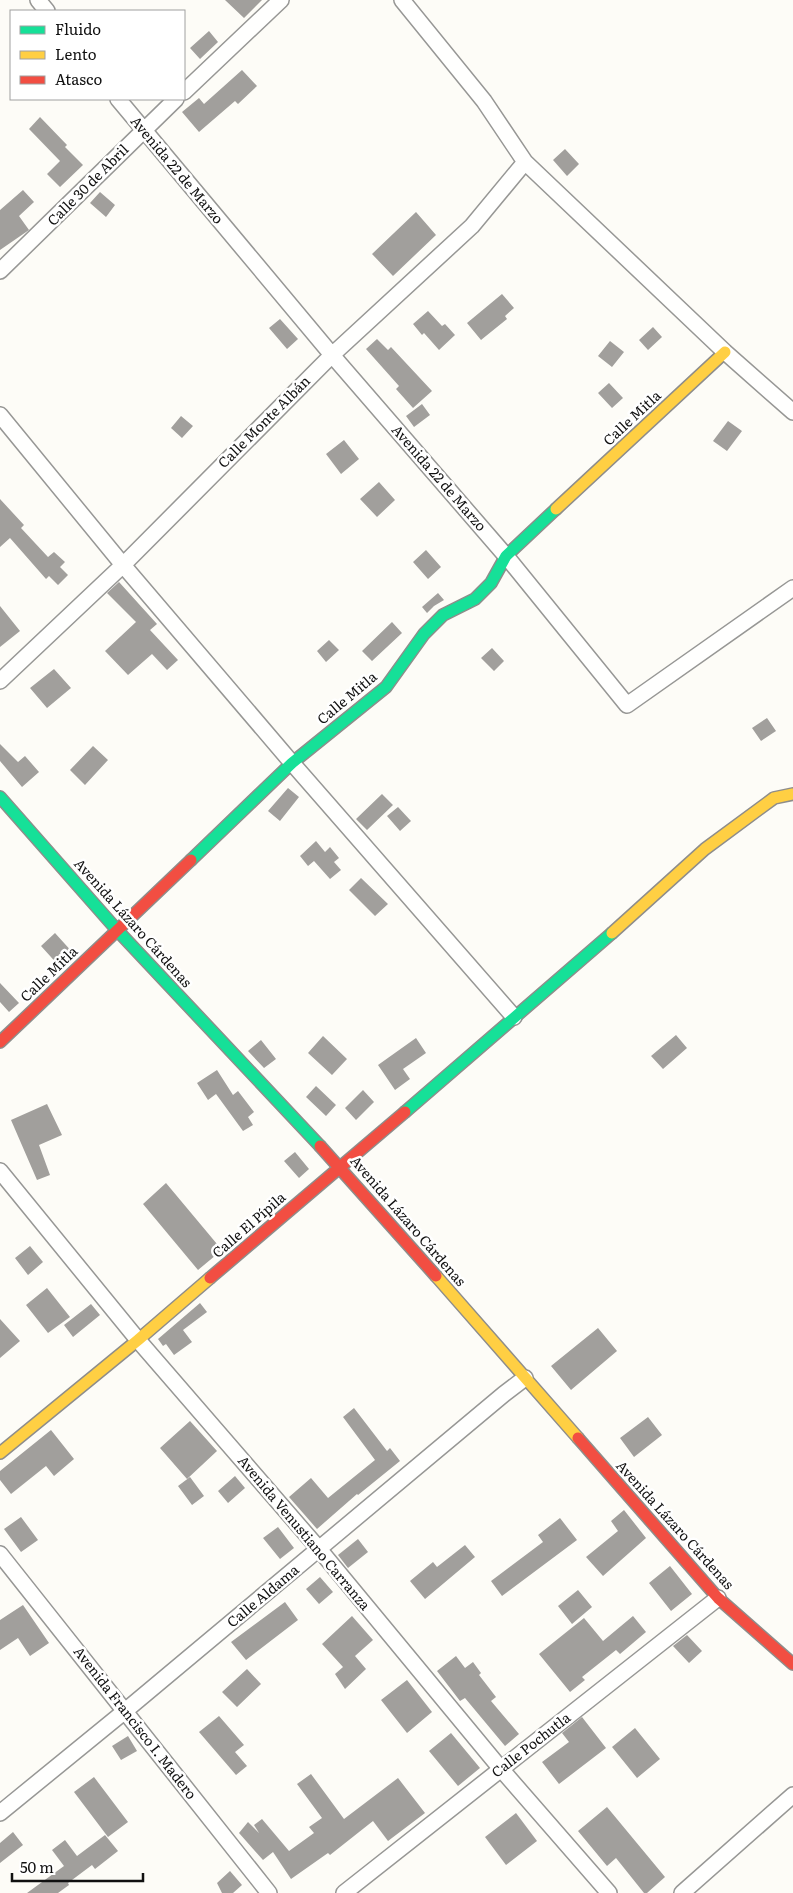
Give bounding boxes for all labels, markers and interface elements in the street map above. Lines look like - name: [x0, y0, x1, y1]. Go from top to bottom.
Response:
- legend: [10, 10, 185, 100]
- text: Fluido: [55, 17, 101, 40]
- text: Lento: [55, 42, 97, 65]
- text: Atasco: [55, 67, 102, 90]
- street label: Avenida 22 de Marzo: [127, 111, 229, 228]
- street label: Calle 30 de Abril: [42, 139, 133, 229]
- street label: Calle Monte Albán: [213, 371, 314, 472]
- street label: Calle Mitla: [598, 385, 665, 449]
- street label: Avenida 22 de Marzo: [388, 420, 492, 535]
- street label: Calle Mitla: [312, 666, 381, 728]
- street label: Avenida Lázaro Cárdenas: [70, 854, 197, 991]
- street label: Calle Mitla: [15, 941, 82, 1006]
- street label: Avenida Lázaro Cárdenas: [346, 1151, 471, 1290]
- street label: Calle El Pípila: [207, 1186, 290, 1262]
- street label: Avenida Venustiano Carranza: [234, 1451, 376, 1614]
- street label: Avenida Lázaro Cárdenas: [612, 1456, 739, 1593]
- street label: Calle Aldama: [222, 1559, 303, 1631]
- street label: Avenida Francisco I. Madero: [70, 1642, 202, 1803]
- street label: Calle Pochutla: [487, 1707, 574, 1781]
- scale bar: [12, 1850, 144, 1882]
- text: 50 m: [20, 1855, 54, 1878]

